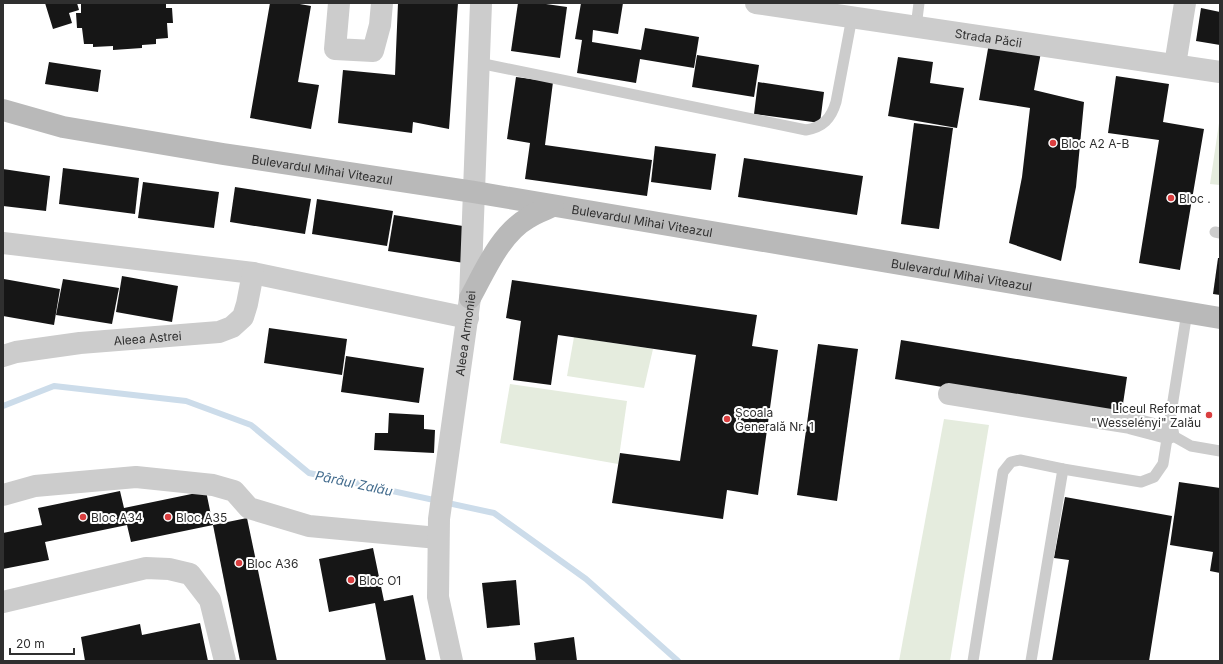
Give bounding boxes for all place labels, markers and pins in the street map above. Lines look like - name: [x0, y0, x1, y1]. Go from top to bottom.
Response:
- place label: Bloc A2 A-B: [1061, 136, 1130, 151]
- marker: Bloc A2 A-B: [1048, 138, 1058, 148]
- place label: Bloc .: [1179, 191, 1211, 206]
- marker: Bloc .: [1166, 193, 1176, 203]
- place label: Liceul Reformat "Wesselényi" Zalău: [1091, 401, 1201, 430]
- place label: Școala Generală Nr. 1: [735, 405, 814, 434]
- marker: Liceul Reformat "Wesselényi" Zalău: [1204, 410, 1214, 420]
- marker: Școala Generală Nr. 1: [722, 414, 732, 424]
- place label: Bloc A34: [91, 510, 143, 525]
- place label: Bloc A35: [176, 510, 227, 525]
- marker: Bloc A34: [78, 512, 88, 522]
- marker: Bloc A35: [163, 512, 173, 522]
- place label: Bloc A36: [247, 556, 298, 571]
- marker: Bloc A36: [234, 558, 244, 568]
- place label: Bloc O1: [359, 573, 401, 588]
- marker: Bloc O1: [346, 575, 356, 585]

